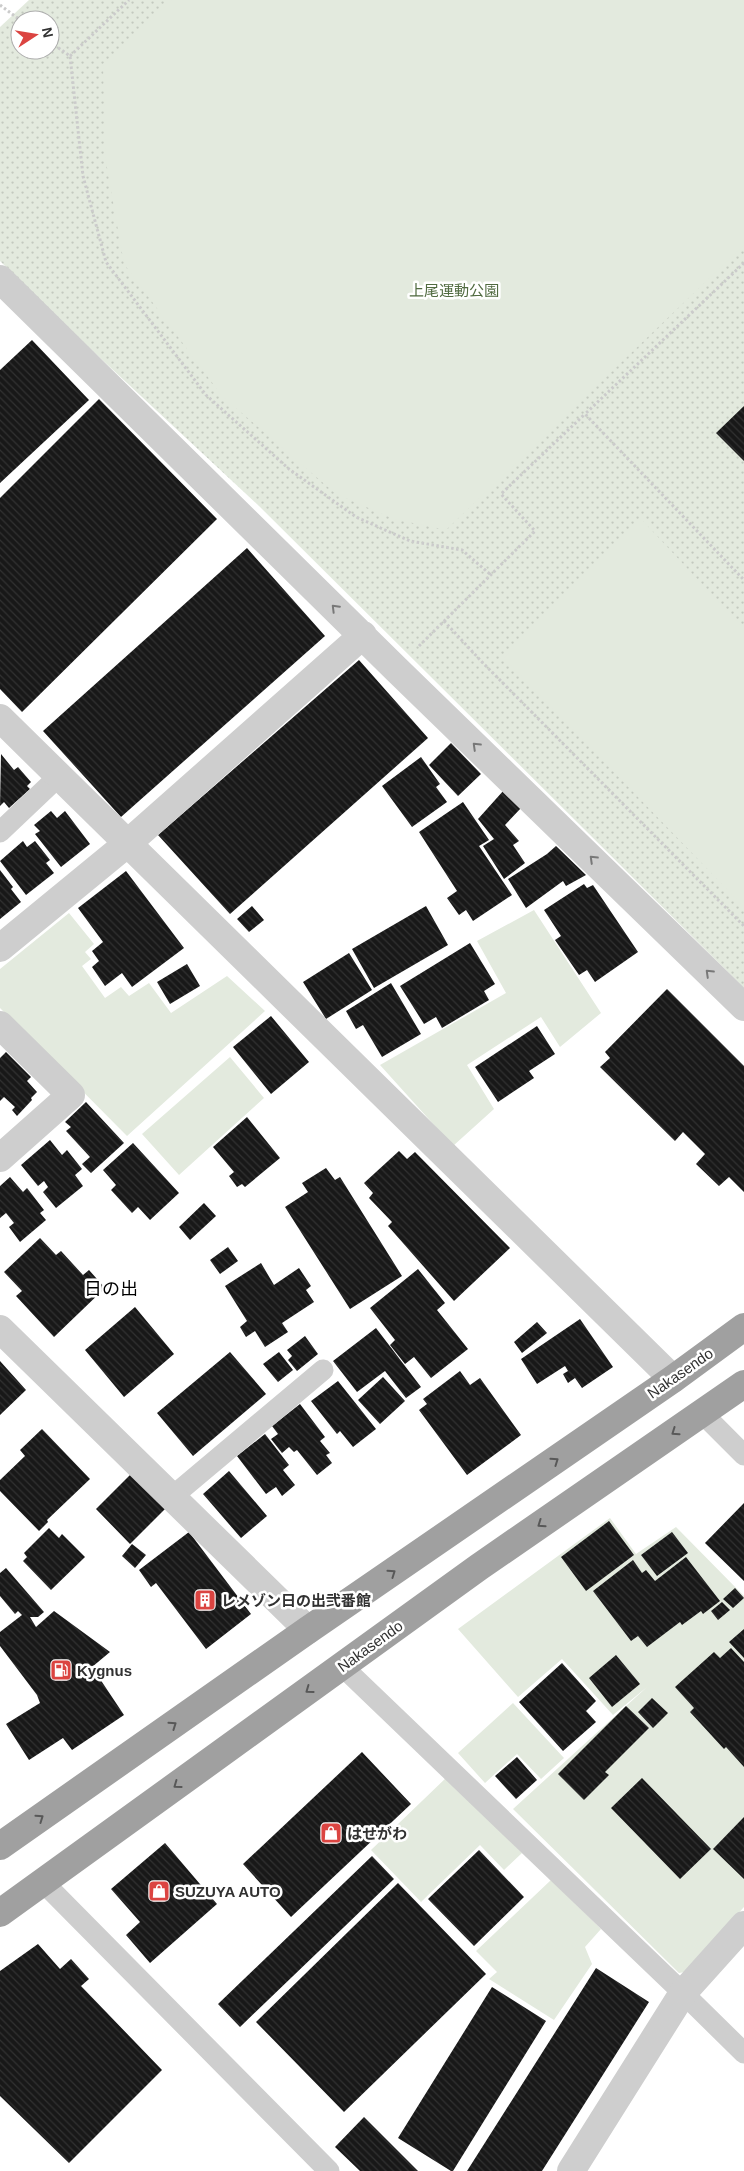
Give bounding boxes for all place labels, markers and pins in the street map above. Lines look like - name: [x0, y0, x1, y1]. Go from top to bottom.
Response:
- building icon: レメゾン日の出弐番館: [193, 1588, 217, 1612]
- place label: レメゾン日の出弐番館: [221, 1592, 371, 1609]
- fuel station icon: Kygnus: [49, 1658, 73, 1682]
- place label: Kygnus: [77, 1662, 132, 1679]
- shop icon: はせがわ: [319, 1821, 343, 1845]
- place label: はせがわ: [347, 1825, 407, 1842]
- shop icon: SUZUYA AUTO: [147, 1879, 171, 1903]
- place label: SUZUYA AUTO: [175, 1883, 281, 1900]

